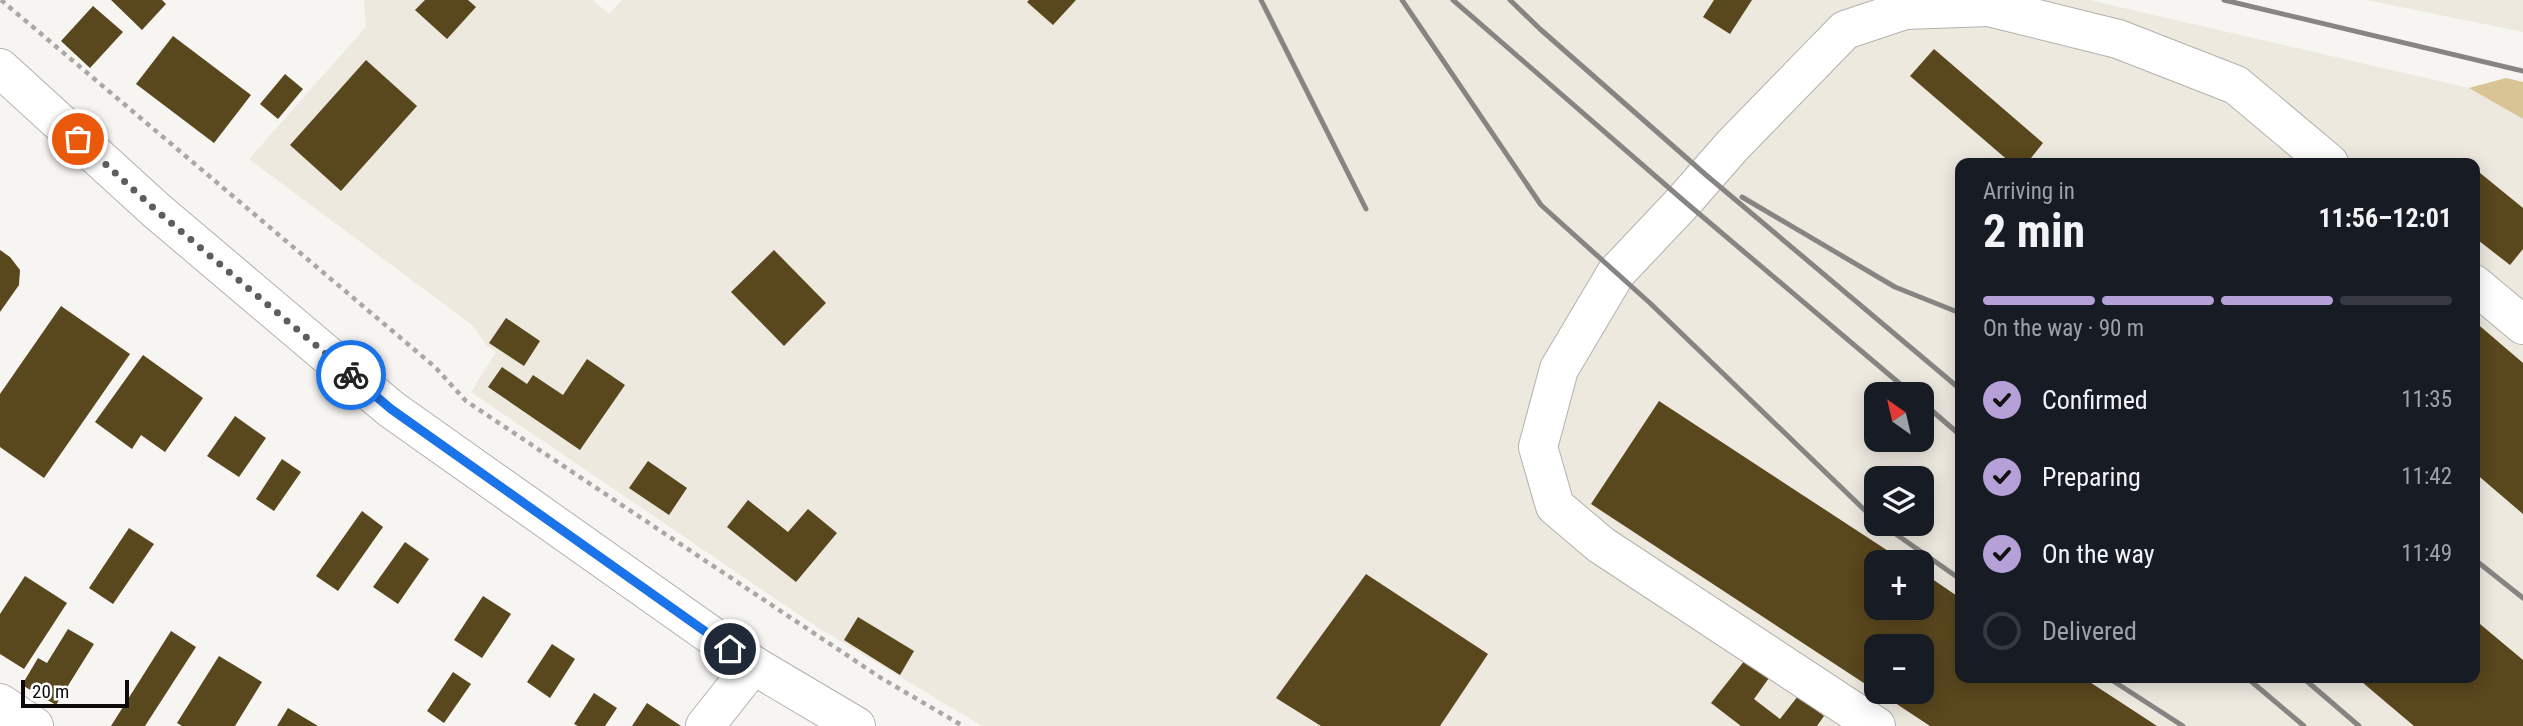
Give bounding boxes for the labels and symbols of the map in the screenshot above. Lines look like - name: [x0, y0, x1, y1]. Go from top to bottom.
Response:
- pin: [48, 109, 108, 169]
- courier: [316, 340, 386, 410]
- north arrow: [1864, 382, 1934, 452]
- pin: [700, 619, 760, 679]
- scale bar: [21, 677, 130, 709]

